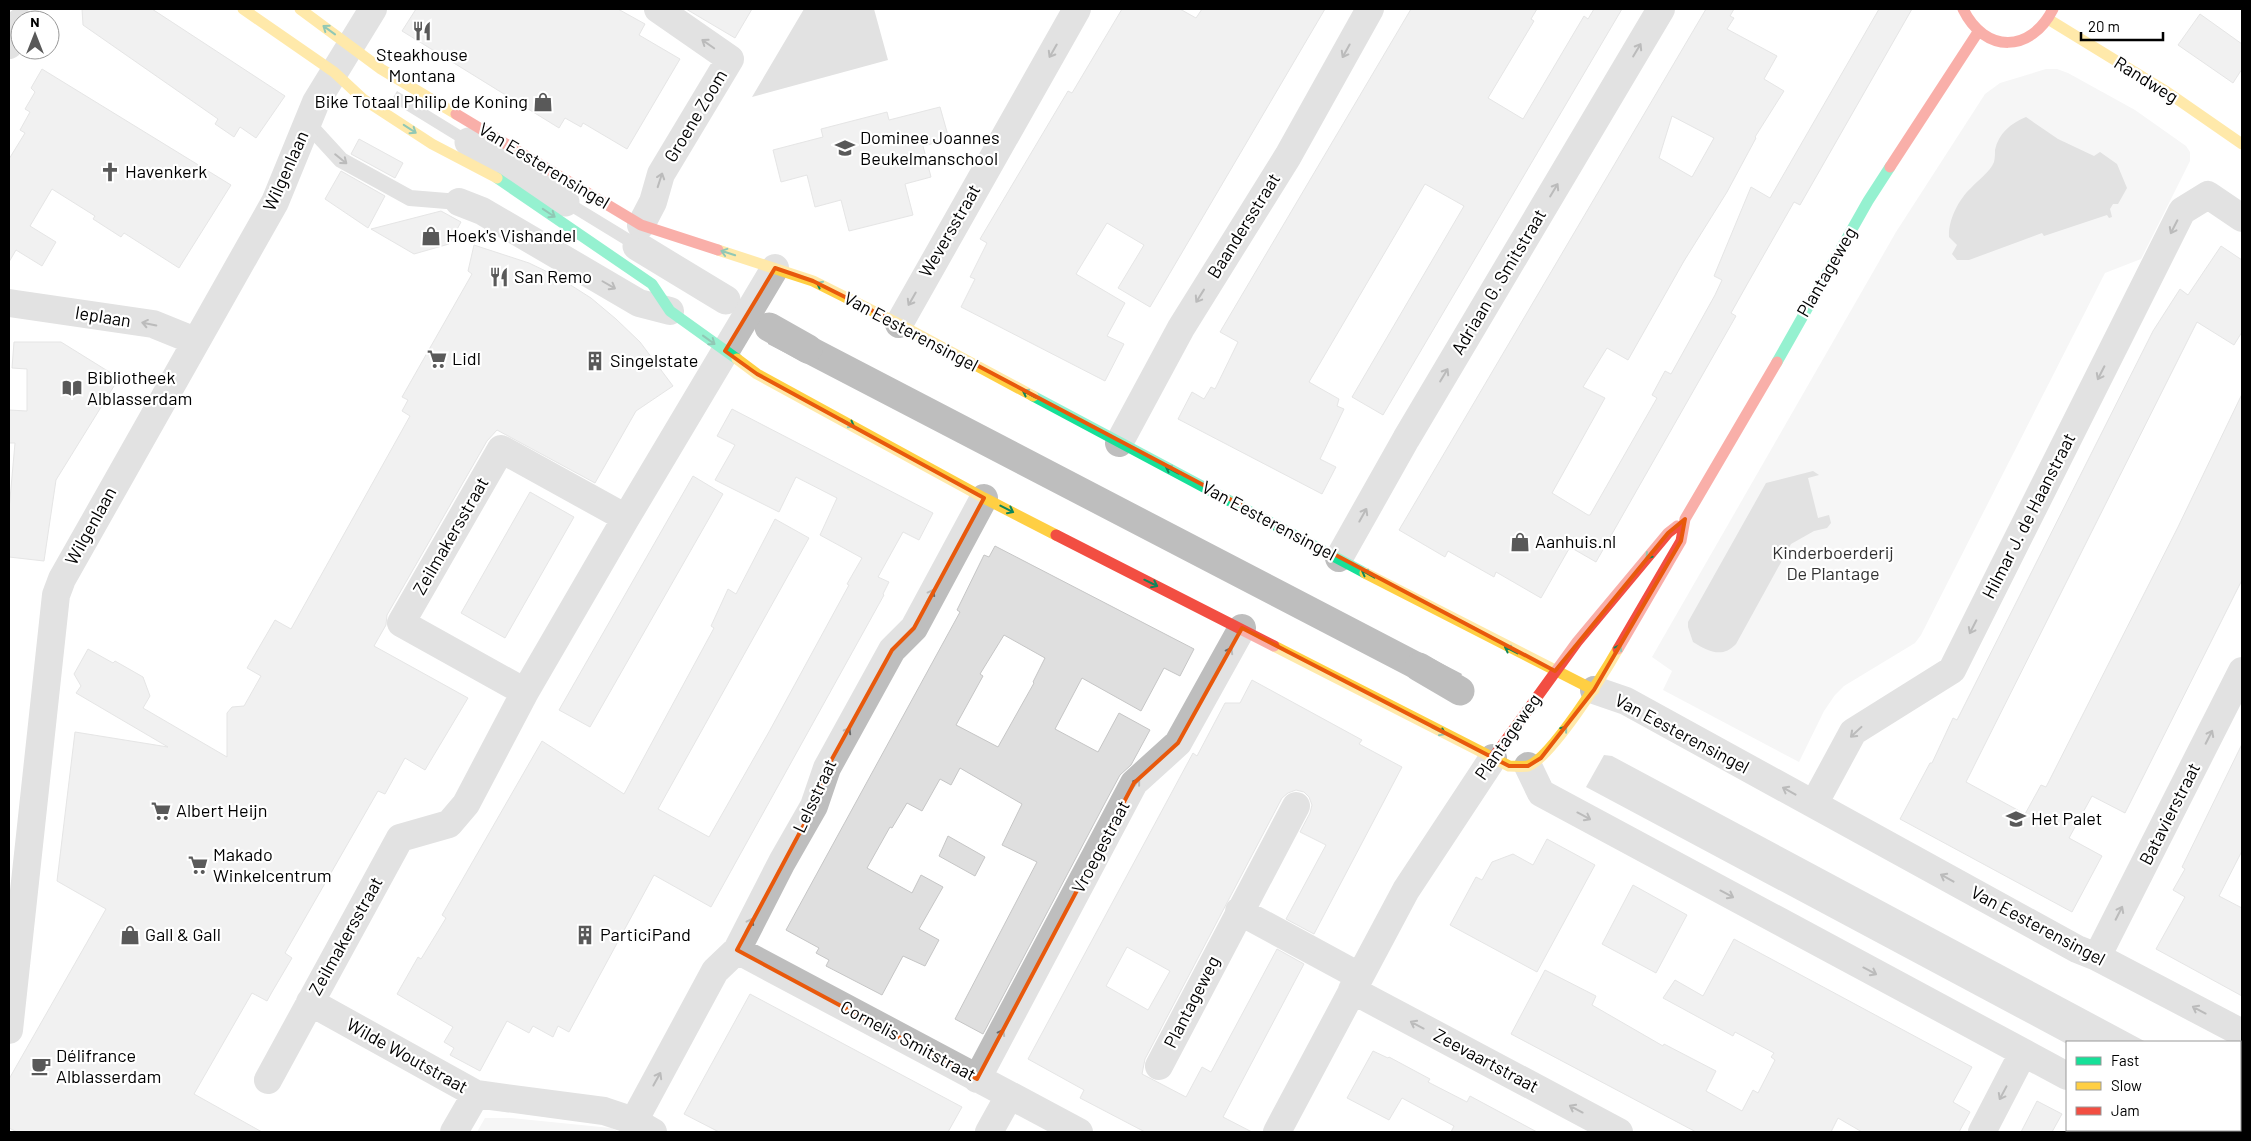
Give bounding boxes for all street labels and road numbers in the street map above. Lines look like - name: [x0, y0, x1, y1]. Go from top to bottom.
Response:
- street label: Randweg: [2110, 51, 2183, 107]
- street label: Groene Zoom: [659, 65, 731, 166]
- street label: Van Eesterensingel: [475, 117, 614, 213]
- street label: Wilgenlaan: [258, 127, 313, 214]
- street label: Baandersstraat: [1202, 169, 1284, 282]
- street label: Weversstraat: [914, 180, 985, 281]
- street label: Adriaan G. Smitstraat: [1446, 205, 1550, 358]
- street label: Plantageweg: [1792, 223, 1861, 320]
- street label: Van Eesterensingel: [840, 286, 982, 376]
- street label: Ieplaan: [74, 301, 133, 331]
- street label: Hilmar J. de Haanstraat: [1977, 429, 2079, 602]
- street label: Zeilmakersstraat: [408, 473, 493, 598]
- street label: Van Eesterensingel: [1198, 475, 1340, 565]
- street label: Wilgenlaan: [60, 483, 121, 568]
- street label: Van Eesterensingel: [1611, 688, 1753, 778]
- street label: Plantageweg: [1469, 689, 1545, 784]
- street label: Lelsstraat: [787, 755, 841, 836]
- street label: Batavierstraat: [2134, 759, 2204, 868]
- street label: Vroegestraat: [1066, 796, 1134, 897]
- street label: Zeilmakersstraat: [303, 872, 387, 999]
- street label: Van Eesterensingel: [1967, 880, 2109, 970]
- street label: Plantageweg: [1159, 952, 1224, 1051]
- street label: Cornelis Smitstraat: [837, 995, 980, 1085]
- street label: Wilde Woutstraat: [343, 1013, 472, 1097]
- street label: Zeevaartstraat: [1430, 1023, 1543, 1097]

